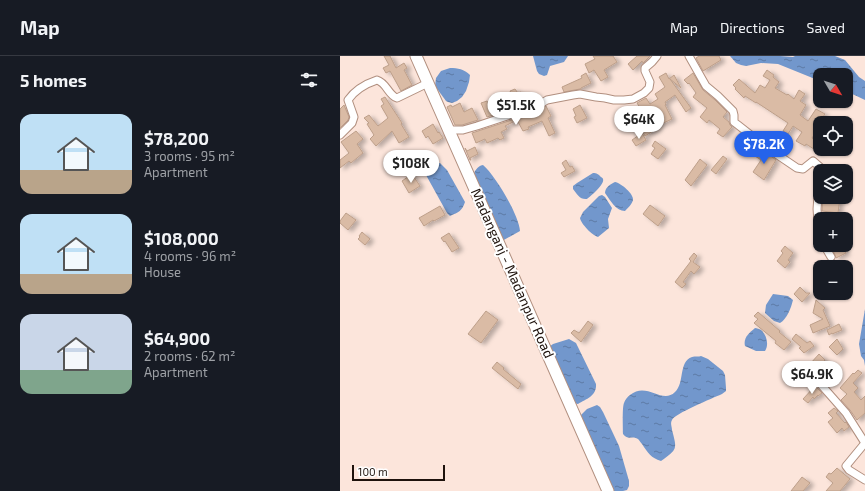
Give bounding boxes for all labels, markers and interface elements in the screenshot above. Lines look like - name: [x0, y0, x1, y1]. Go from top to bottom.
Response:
- text: Map: [20, 16, 60, 39]
- text: Map: [670, 19, 698, 36]
- text: Directions: [720, 19, 785, 36]
- text: Saved: [807, 19, 845, 36]
- north arrow: [813, 68, 853, 108]
- map controls: [813, 68, 853, 300]
- icon: filters: [298, 69, 320, 91]
- text: 5 homes: [20, 70, 87, 90]
- pin: $51.5K: [483, 92, 549, 126]
- text: $51.5K: [497, 97, 535, 113]
- pin: $64K: [615, 106, 663, 140]
- text: $64K: [623, 111, 655, 127]
- button: locate: [813, 116, 853, 156]
- text: $78,200: [144, 128, 209, 148]
- icon: home: [52, 130, 100, 178]
- pin: $78.2K: [731, 131, 797, 165]
- text: $78.2K: [743, 136, 785, 152]
- text: 3 rooms · 95 m²: [144, 148, 235, 164]
- pin: $108K: [383, 150, 439, 184]
- text: $108K: [392, 155, 430, 171]
- text: Apartment: [144, 164, 208, 180]
- button: layers: [813, 164, 853, 204]
- street label: Madanganj - Madanpur Road: [468, 185, 558, 361]
- button: +: [813, 212, 853, 252]
- text: $108,000: [144, 228, 219, 248]
- icon: home: [52, 230, 100, 278]
- text: 4 rooms · 96 m²: [144, 248, 236, 264]
- button: −: [813, 260, 853, 300]
- text: House: [144, 264, 181, 280]
- text: $64,900: [144, 328, 210, 348]
- icon: home: [52, 330, 100, 378]
- text: 2 rooms · 62 m²: [144, 348, 235, 364]
- pin: $64.9K: [779, 361, 845, 395]
- text: Apartment: [144, 364, 208, 380]
- text: $64.9K: [791, 366, 833, 382]
- scale bar: [352, 463, 445, 482]
- text: 100 m: [358, 465, 388, 478]

